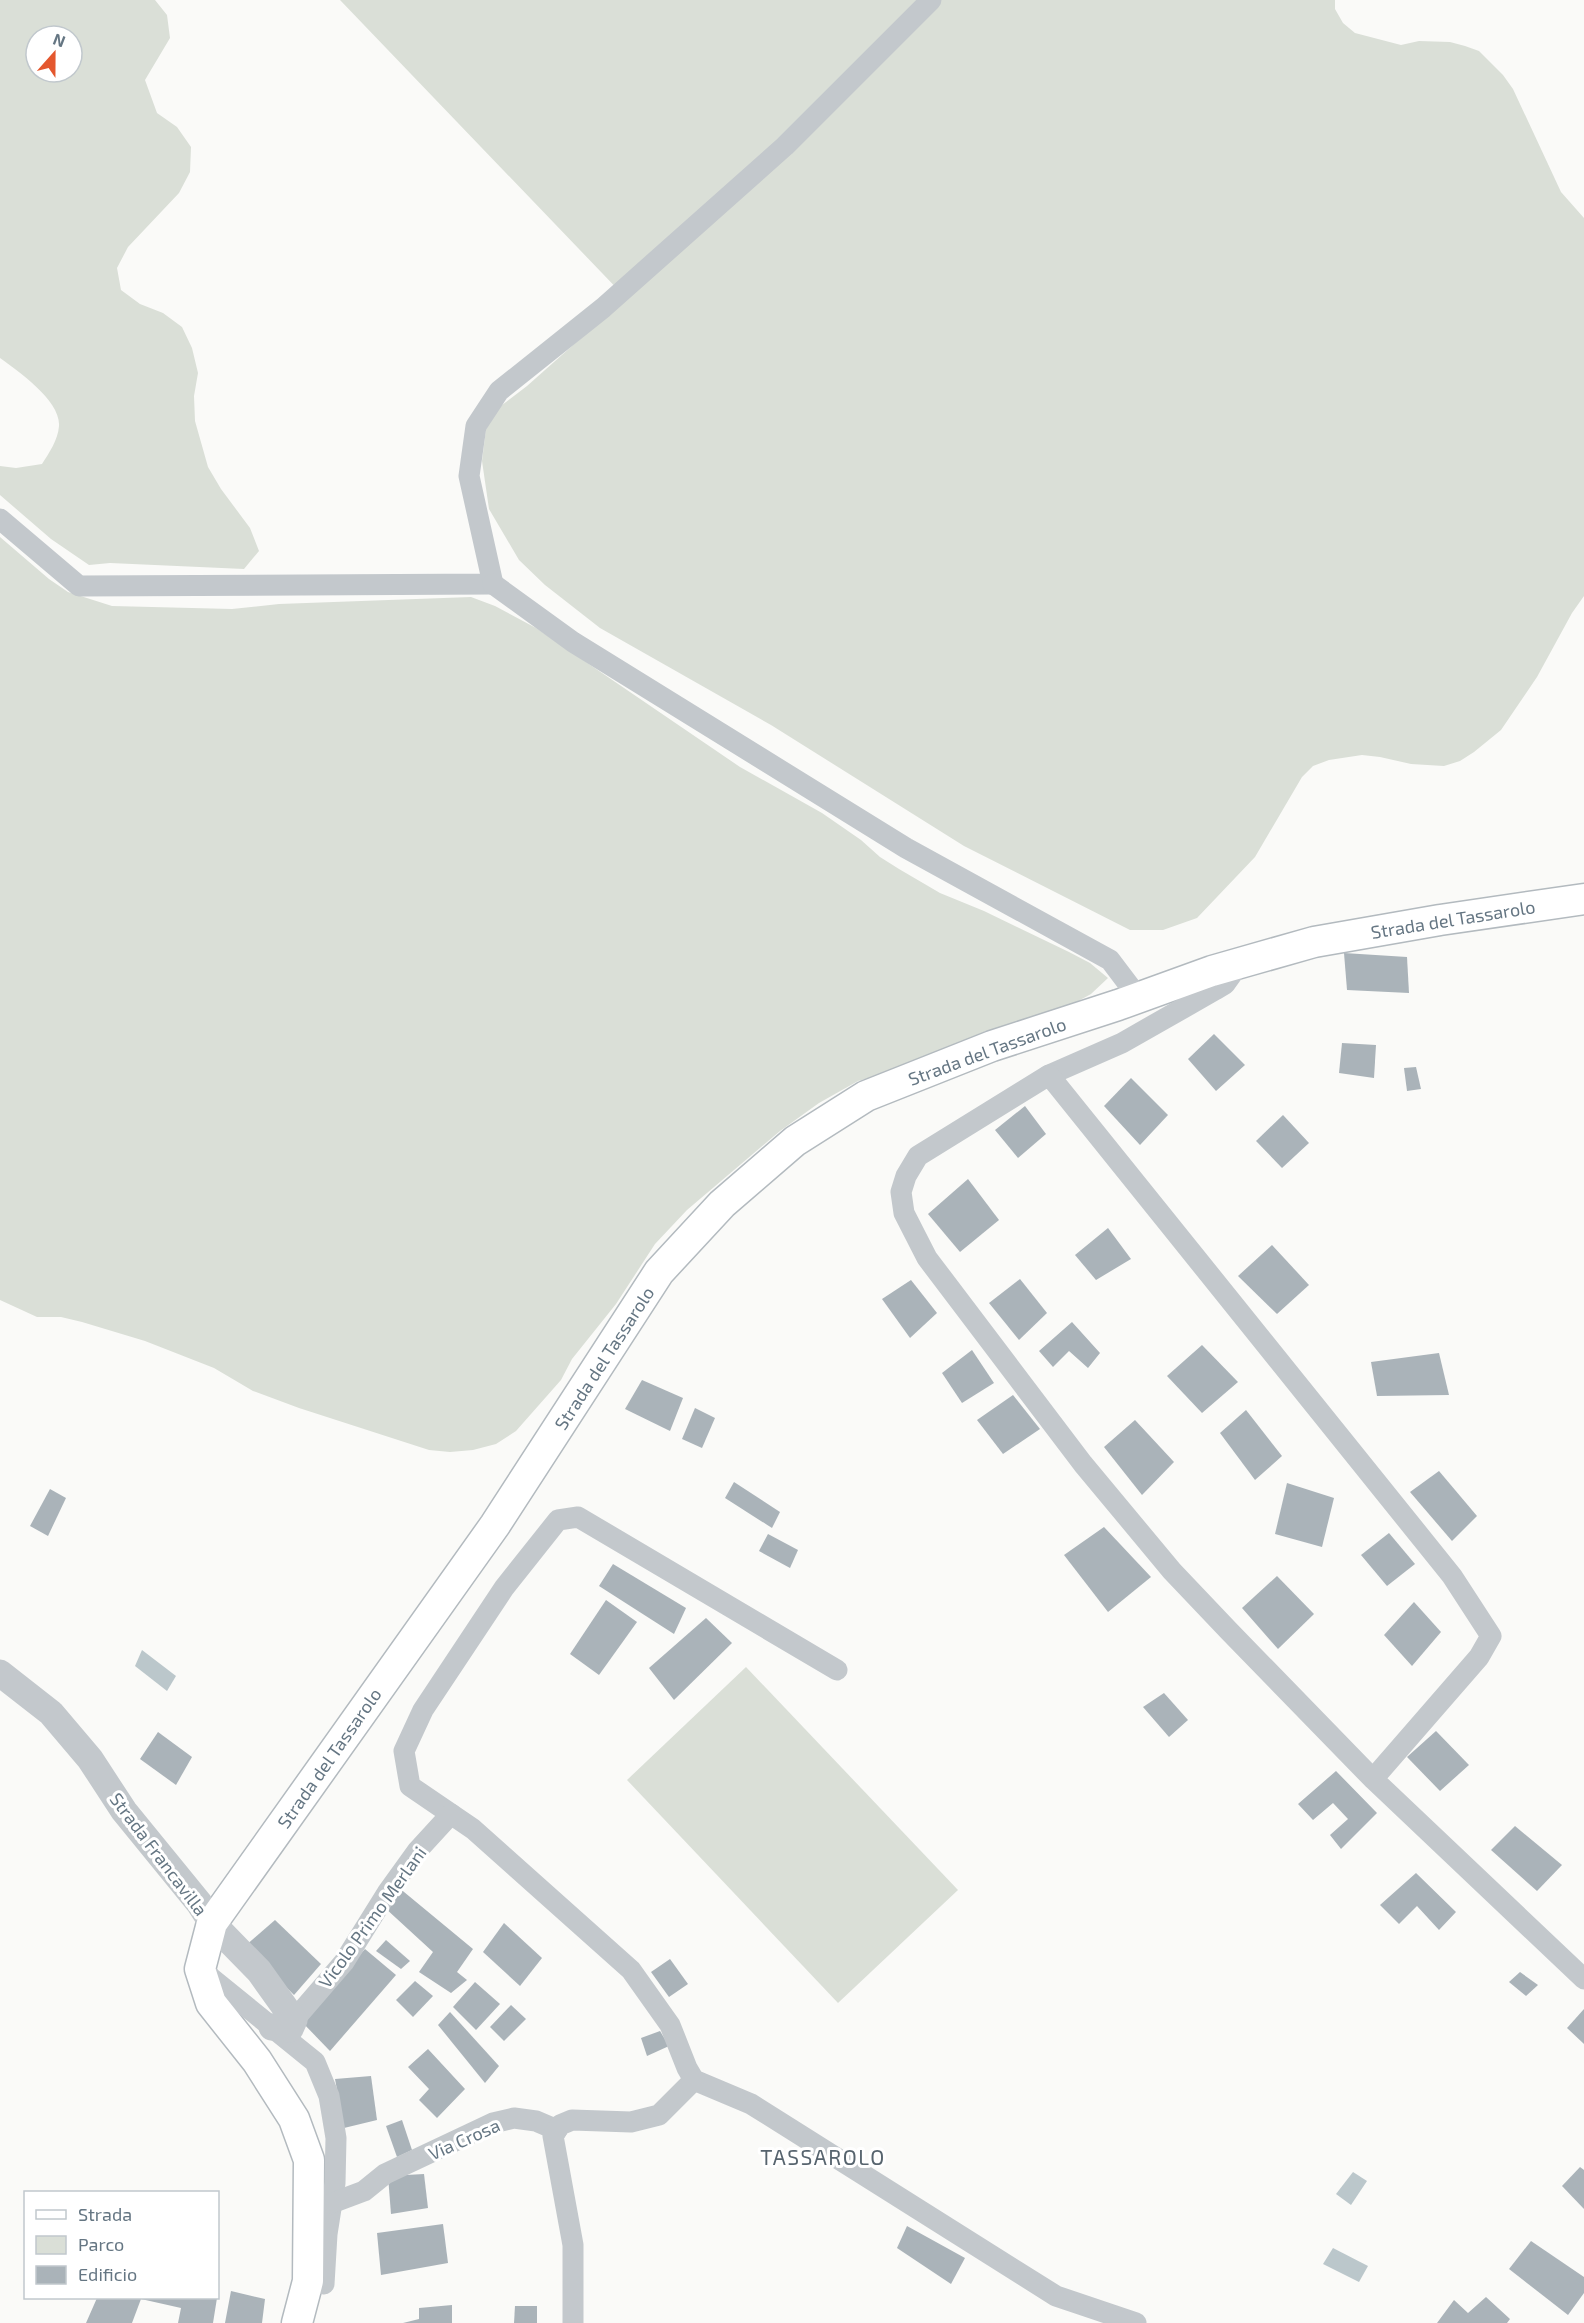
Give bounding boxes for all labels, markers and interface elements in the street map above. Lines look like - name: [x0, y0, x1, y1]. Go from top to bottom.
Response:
- north arrow: [24, 24, 84, 84]
- text: N: [51, 29, 68, 50]
- street label: Strada del Tassarolo: [1369, 895, 1537, 943]
- street label: Strada del Tassarolo: [905, 1012, 1069, 1090]
- street label: Strada del Tassarolo: [550, 1282, 658, 1434]
- street label: Strada del Tassarolo: [272, 1684, 386, 1832]
- street label: Strada Francavilla: [106, 1788, 212, 1920]
- street label: Vicolo Primo Merlani: [313, 1842, 431, 1992]
- street label: Via Crosa: [425, 2114, 503, 2164]
- district label: TASSAROLO: [760, 2144, 886, 2169]
- legend: [24, 2191, 219, 2299]
- text: Strada: [78, 2203, 132, 2225]
- text: Parco: [78, 2233, 124, 2255]
- text: Edificio: [78, 2263, 137, 2285]

